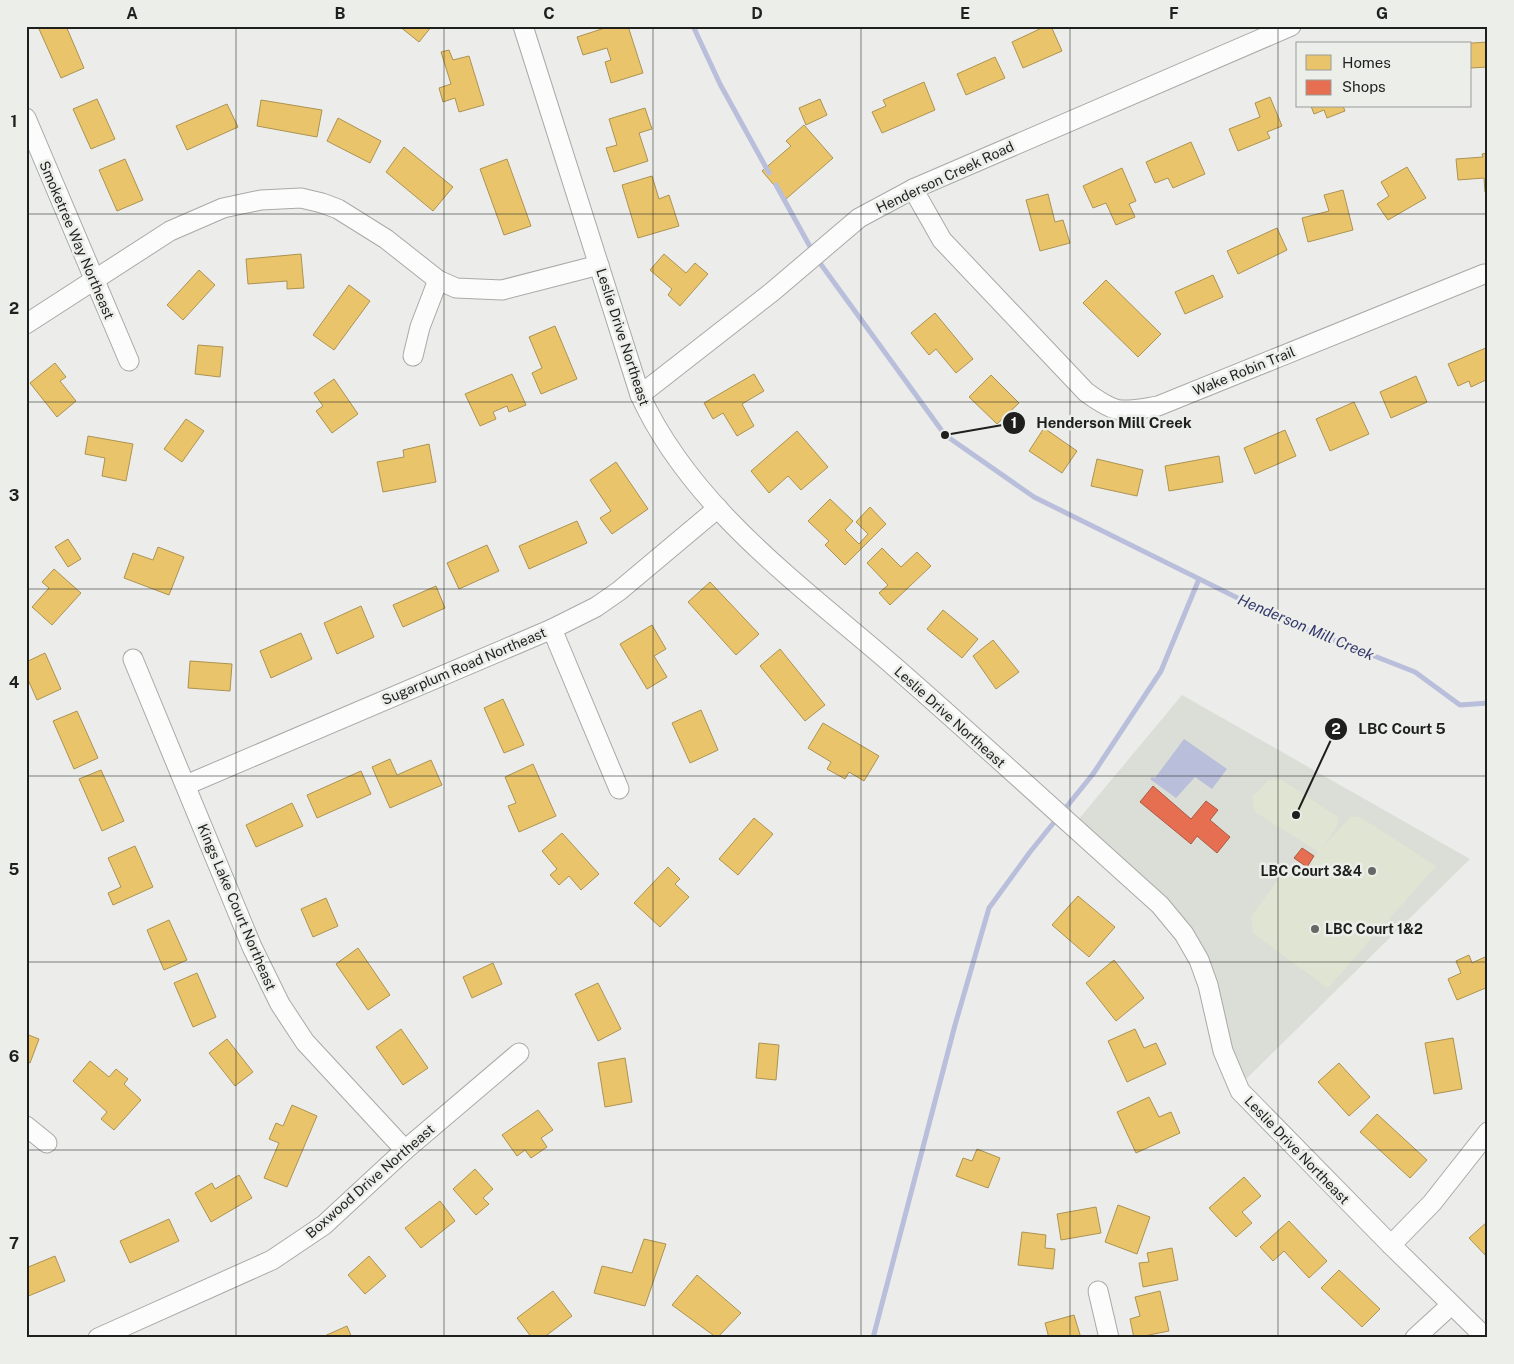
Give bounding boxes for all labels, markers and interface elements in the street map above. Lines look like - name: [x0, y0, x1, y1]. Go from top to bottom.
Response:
- text: A: [126, 4, 138, 23]
- text: B: [335, 4, 346, 23]
- text: C: [543, 4, 555, 23]
- text: D: [751, 4, 763, 23]
- text: E: [960, 4, 970, 23]
- text: F: [1169, 4, 1179, 23]
- text: G: [1376, 4, 1388, 23]
- legend: [1296, 42, 1472, 108]
- text: Homes: [1342, 54, 1391, 71]
- text: Shops: [1342, 78, 1386, 95]
- text: 1: [11, 112, 17, 131]
- street label: Henderson Creek Road: [874, 138, 1016, 216]
- street label: Smoketree Way Northeast: [36, 158, 118, 322]
- street label: Leslie Drive Northeast: [593, 266, 653, 408]
- text: 2: [9, 299, 19, 318]
- street label: Wake Robin Trail: [1191, 343, 1297, 399]
- callout: Henderson Mill Creek: [1001, 408, 1201, 438]
- text: 1: [1011, 414, 1017, 431]
- text: Henderson Mill Creek: [1036, 414, 1192, 431]
- text: 3: [9, 486, 19, 505]
- water label: Henderson Mill Creek: [1235, 591, 1377, 664]
- street label: Sugarplum Road Northeast: [379, 624, 549, 708]
- street label: Leslie Drive Northeast: [891, 663, 1009, 771]
- text: 4: [9, 673, 20, 692]
- callout: LBC Court 5: [1323, 714, 1455, 744]
- text: 2: [1331, 720, 1341, 737]
- text: LBC Court 5: [1358, 720, 1446, 737]
- street label: Kings Lake Court Northeast: [195, 821, 279, 993]
- text: 5: [9, 860, 20, 879]
- place label: LBC Court 3&4: [1261, 863, 1362, 879]
- marker: LBC Court 3&4: [1366, 865, 1378, 877]
- place label: LBC Court 1&2: [1325, 921, 1423, 937]
- marker: LBC Court 1&2: [1309, 923, 1321, 935]
- text: 6: [9, 1047, 19, 1066]
- street label: Leslie Drive Northeast: [1241, 1093, 1353, 1207]
- street label: Boxwood Drive Northeast: [302, 1121, 438, 1241]
- text: 7: [9, 1234, 19, 1253]

